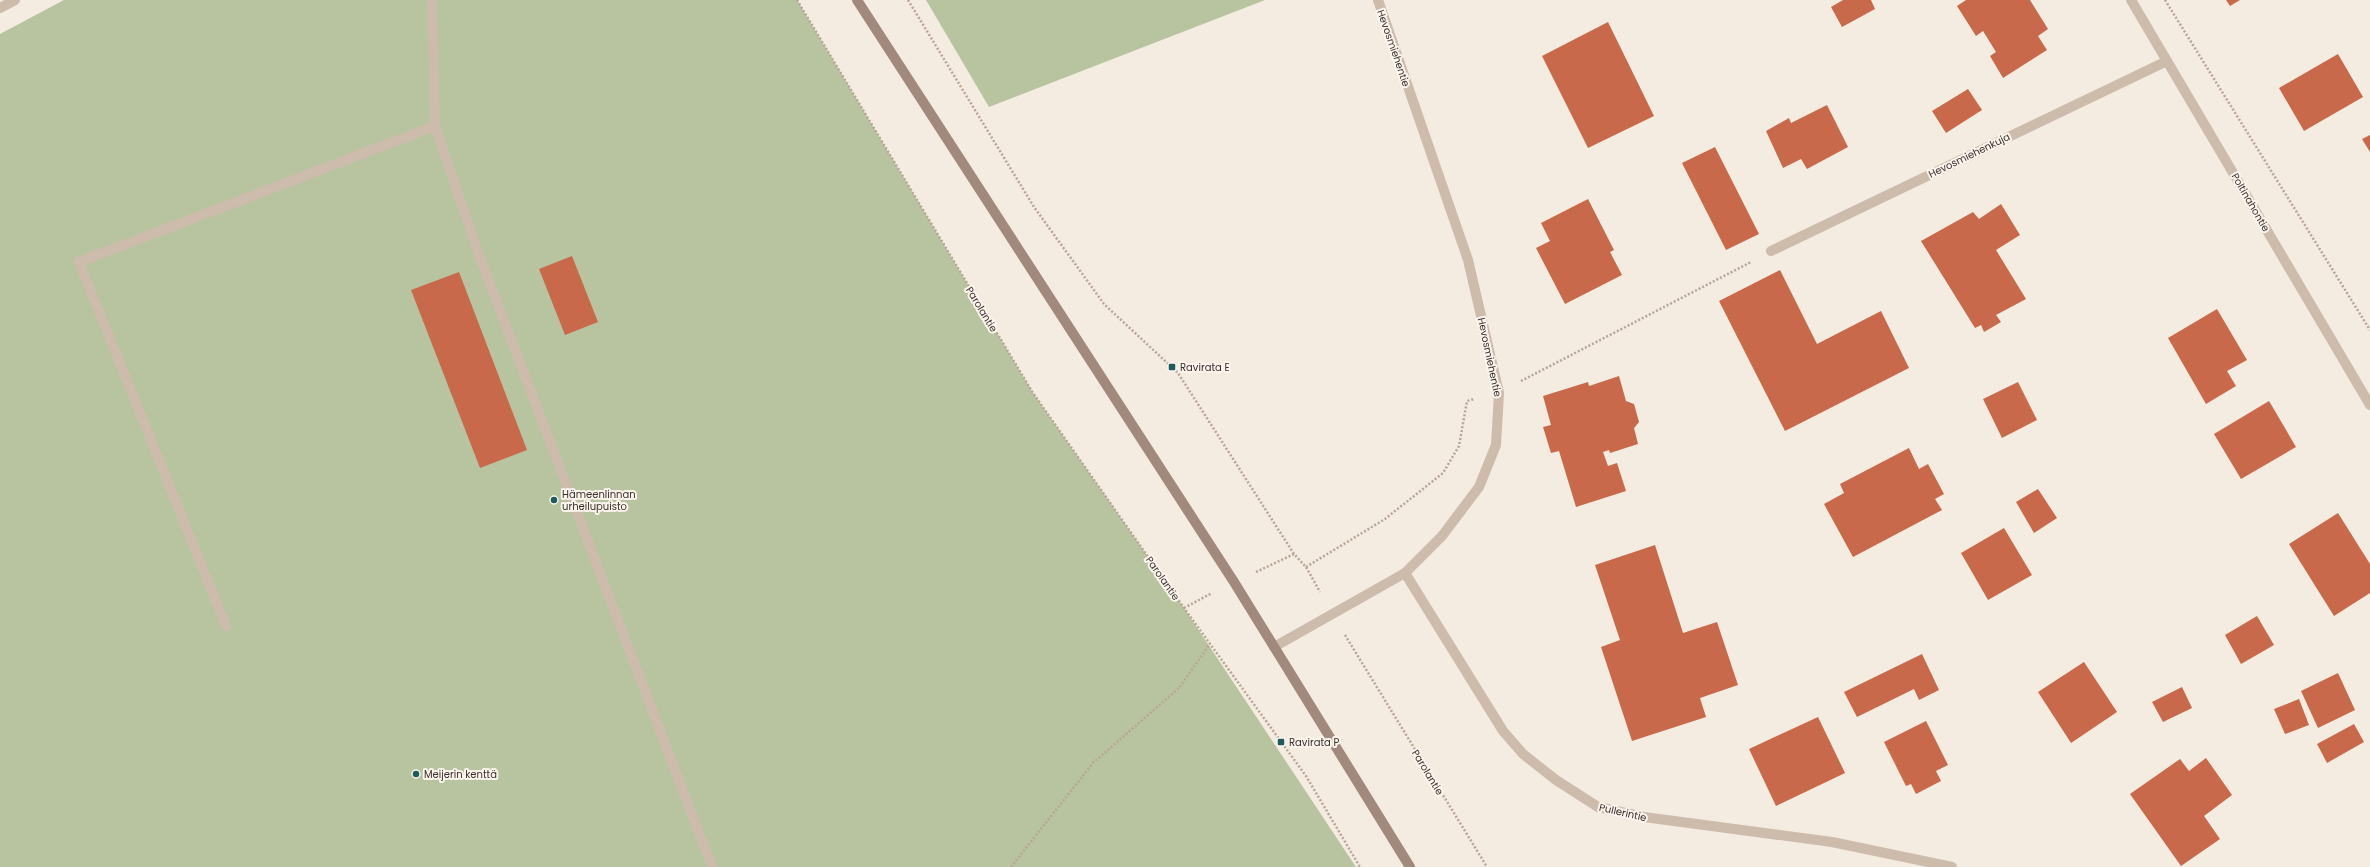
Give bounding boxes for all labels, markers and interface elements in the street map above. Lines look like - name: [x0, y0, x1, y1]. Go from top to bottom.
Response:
- street label: Hevosmiehentie: [1373, 8, 1414, 89]
- street label: Hevosmiehenkuja: [1926, 129, 2013, 182]
- street label: Poltinahontie: [2228, 170, 2273, 234]
- street label: Parolantie: [962, 284, 1001, 335]
- street label: Hevosmiehentie: [1474, 316, 1505, 398]
- place label: Ravirata E: [1180, 360, 1230, 375]
- marker: Ravirata E: [1167, 362, 1177, 372]
- place label: Hämeenlinnan urheilupuisto: [562, 487, 636, 514]
- marker: Hämeenlinnan urheilupuisto: [549, 495, 559, 505]
- street label: Parolantie: [1142, 553, 1183, 603]
- place label: Ravirata P: [1289, 735, 1339, 750]
- marker: Ravirata P: [1276, 737, 1286, 747]
- street label: Parolantie: [1408, 747, 1447, 798]
- place label: Meijerin kenttä: [424, 767, 497, 782]
- marker: Meijerin kenttä: [411, 769, 421, 779]
- street label: Pullerintie: [1598, 800, 1648, 825]

